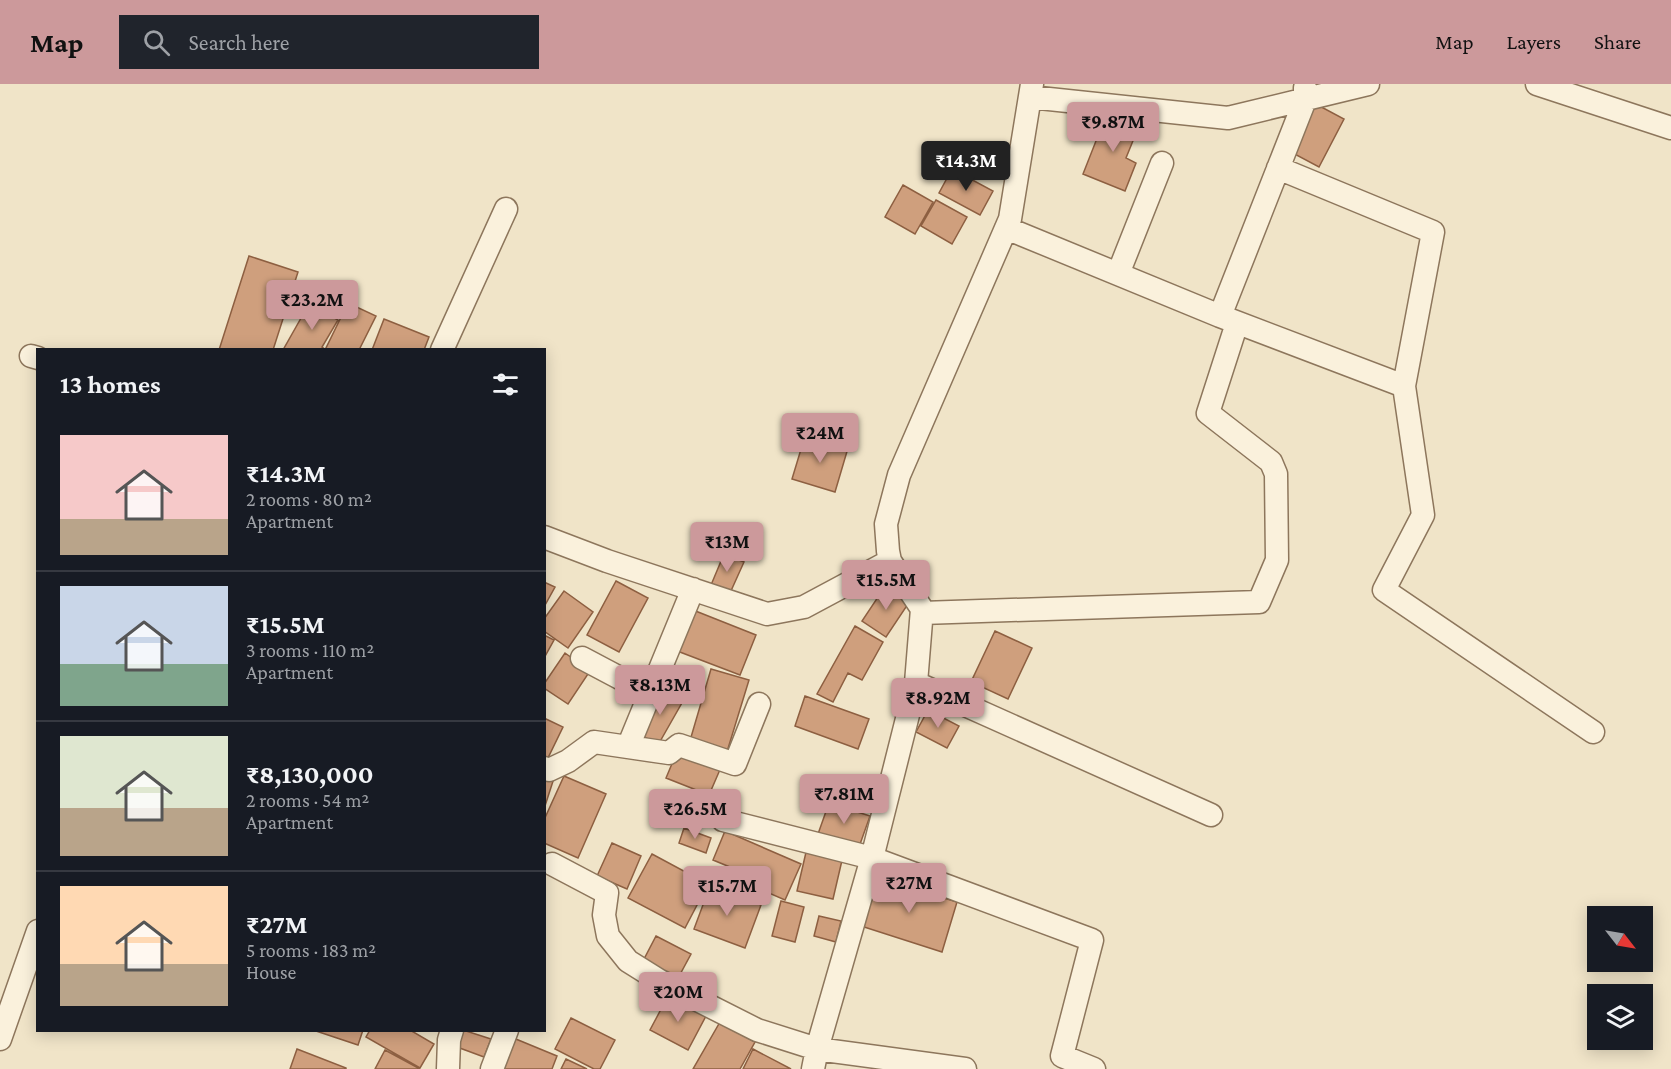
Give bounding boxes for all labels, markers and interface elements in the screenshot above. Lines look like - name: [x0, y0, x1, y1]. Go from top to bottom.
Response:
- search box: [119, 15, 539, 69]
- icon: search: [140, 26, 173, 59]
- text: Map: [30, 27, 83, 58]
- text: Search here: [188, 30, 289, 55]
- text: Map: [1435, 30, 1474, 54]
- text: Layers: [1507, 30, 1561, 54]
- text: Share: [1594, 30, 1641, 54]
- pin: ₹9.87M: [1064, 102, 1162, 153]
- text: ₹9.87M: [1081, 110, 1145, 132]
- pin: ₹14.3M: [917, 141, 1015, 192]
- text: ₹14.3M: [935, 149, 997, 171]
- pin: ₹23.2M: [263, 280, 361, 331]
- text: ₹23.2M: [280, 288, 344, 310]
- icon: filters: [489, 368, 522, 401]
- text: 13 homes: [60, 370, 161, 399]
- pin: ₹24M: [784, 413, 856, 464]
- text: ₹24M: [796, 421, 844, 443]
- icon: home: [108, 459, 180, 531]
- text: ₹14.3M: [246, 459, 326, 488]
- text: 2 rooms · 80 m²: [246, 488, 372, 510]
- text: Apartment: [246, 510, 333, 532]
- pin: ₹13M: [691, 522, 763, 573]
- text: ₹13M: [704, 530, 750, 552]
- pin: ₹15.5M: [837, 560, 935, 611]
- text: ₹15.5M: [856, 568, 916, 590]
- icon: home: [108, 610, 180, 682]
- text: ₹15.5M: [246, 610, 325, 639]
- text: 3 rooms · 110 m²: [246, 639, 374, 661]
- text: Apartment: [246, 661, 333, 683]
- pin: ₹8.13M: [611, 665, 709, 716]
- text: ₹8.13M: [629, 673, 691, 695]
- pin: ₹8.92M: [889, 678, 987, 729]
- text: ₹8.92M: [905, 686, 971, 708]
- icon: home: [108, 760, 180, 832]
- text: ₹8,130,000: [246, 760, 374, 789]
- pin: ₹7.81M: [795, 774, 893, 825]
- text: ₹7.81M: [814, 782, 874, 804]
- text: 2 rooms · 54 m²: [246, 789, 369, 811]
- pin: ₹26.5M: [646, 789, 744, 840]
- text: ₹26.5M: [663, 797, 727, 819]
- text: Apartment: [246, 811, 333, 833]
- pin: ₹27M: [873, 863, 945, 914]
- pin: ₹15.7M: [678, 866, 776, 917]
- text: ₹27M: [885, 871, 933, 893]
- text: ₹15.7M: [697, 874, 757, 896]
- north arrow: [1587, 906, 1653, 972]
- map controls: [1587, 906, 1653, 1050]
- icon: home: [108, 910, 180, 982]
- text: ₹27M: [246, 910, 307, 939]
- text: 5 rooms · 183 m²: [246, 939, 376, 961]
- text: House: [246, 961, 296, 983]
- pin: ₹20M: [642, 972, 714, 1023]
- text: ₹20M: [653, 980, 703, 1002]
- button: layers: [1587, 984, 1653, 1050]

